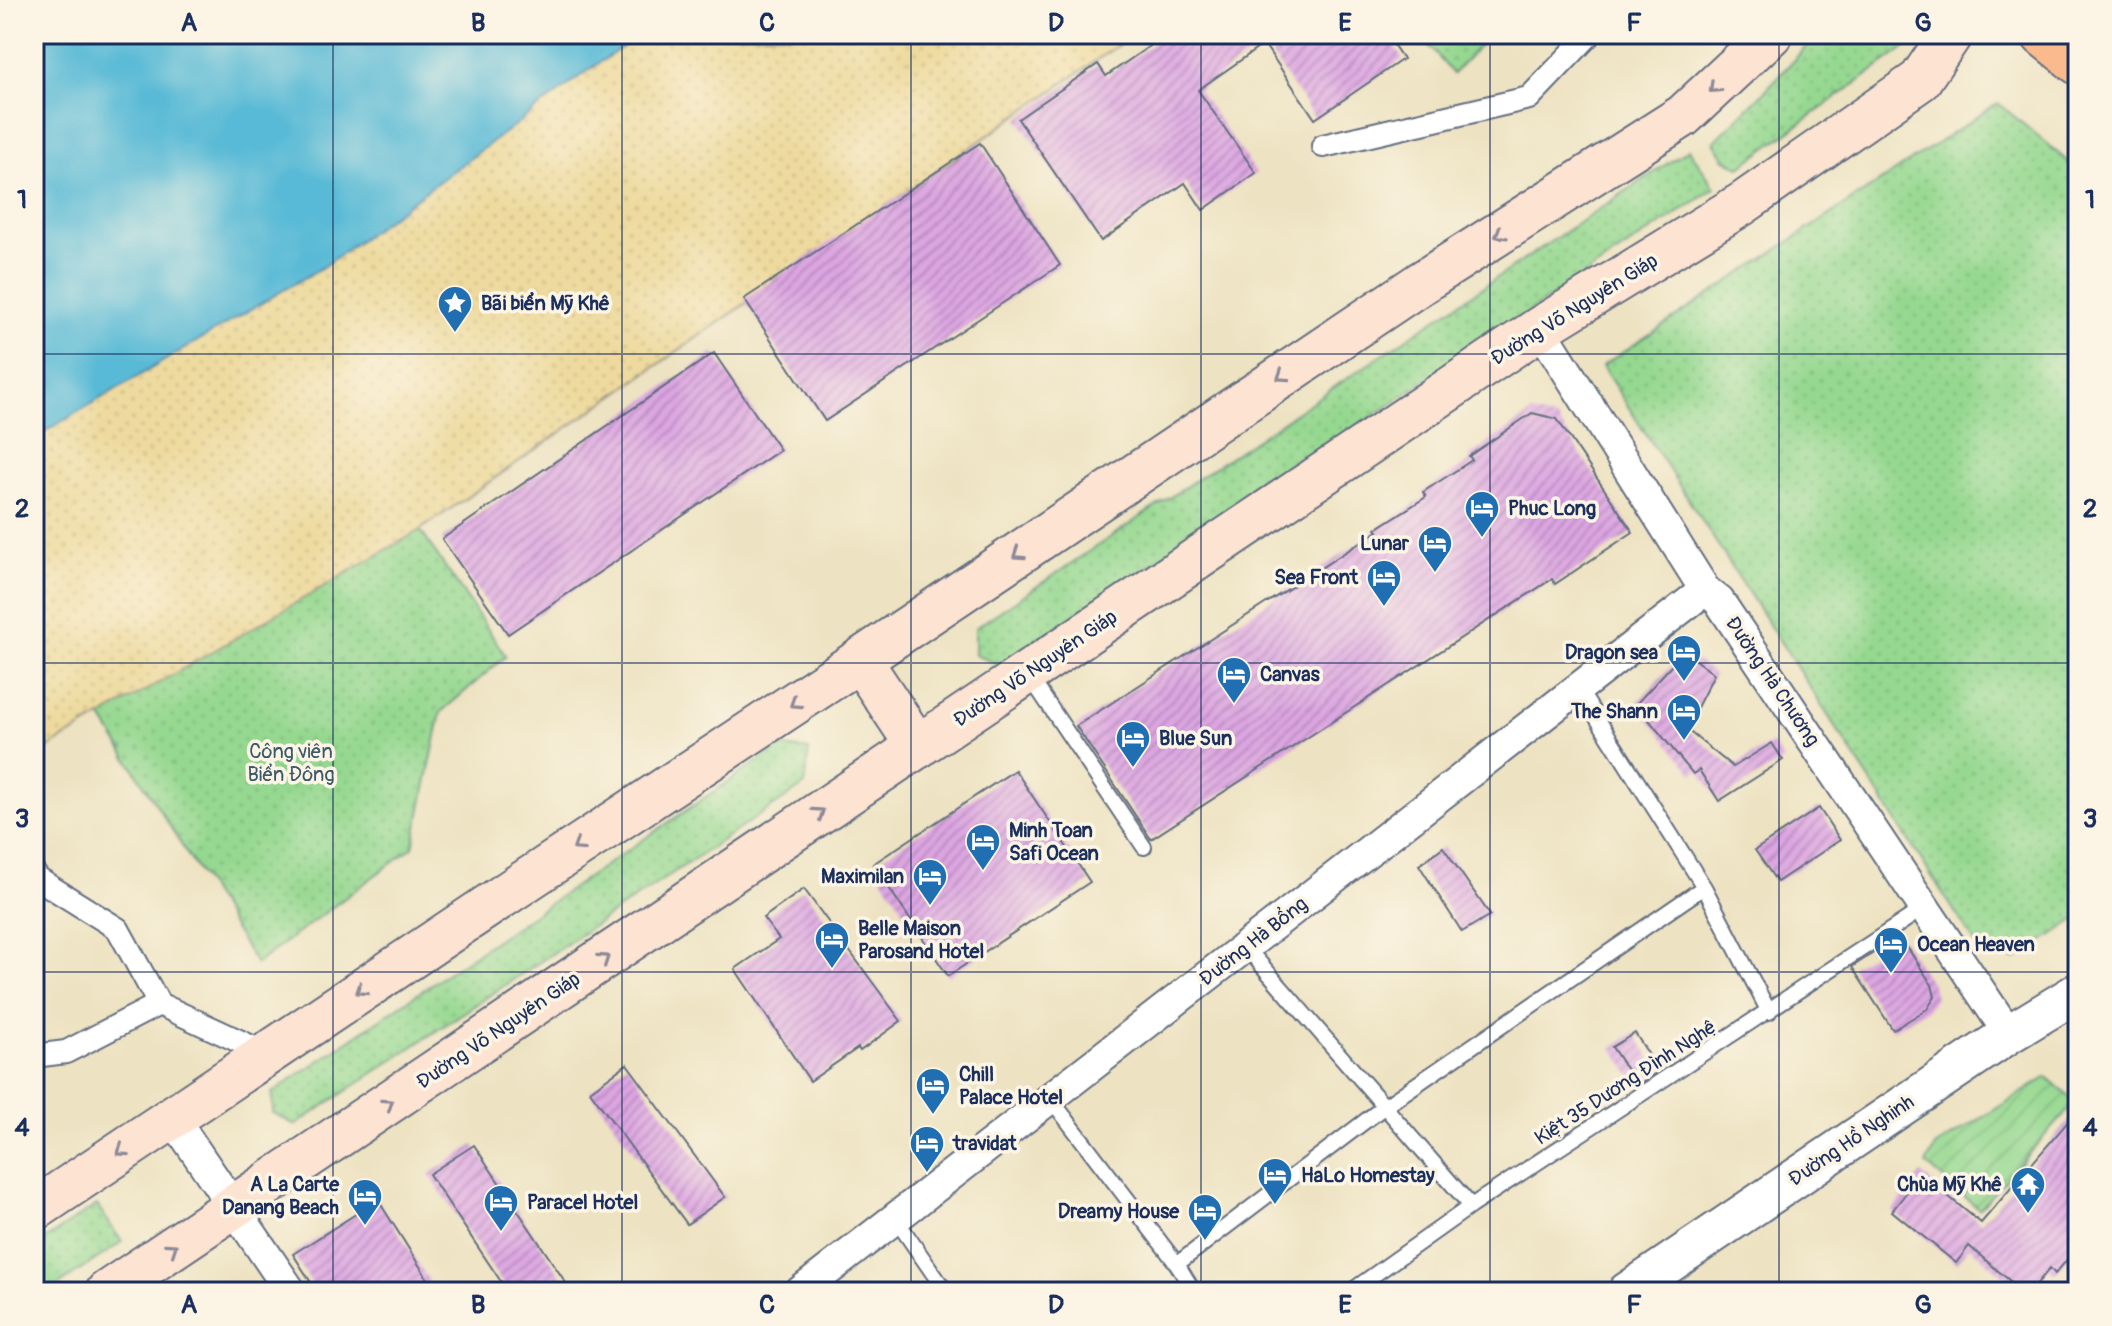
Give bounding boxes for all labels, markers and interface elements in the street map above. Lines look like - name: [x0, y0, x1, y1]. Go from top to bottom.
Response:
- text: A: [181, 7, 198, 39]
- text: B: [471, 7, 485, 39]
- text: C: [759, 7, 775, 39]
- text: D: [1048, 7, 1064, 39]
- text: E: [1338, 7, 1352, 39]
- text: F: [1626, 7, 1642, 39]
- text: G: [1914, 7, 1932, 39]
- one-way arrow: [1709, 78, 1723, 93]
- text: 1: [17, 184, 27, 216]
- text: 1: [2085, 184, 2095, 216]
- one-way arrow: [1494, 224, 1509, 239]
- street label: Đường Võ Nguyên Giáp: [1486, 248, 1662, 371]
- place icon: Bãi biển Mỹ Khê: [436, 284, 474, 334]
- place label: Bãi biển Mỹ Khê: [481, 291, 610, 316]
- one-way arrow: [1277, 366, 1291, 381]
- hotel icon: Phuc Long: [1463, 489, 1501, 539]
- text: 2: [15, 493, 29, 525]
- text: 2: [2083, 493, 2097, 525]
- place label: Phuc Long: [1508, 496, 1596, 521]
- hotel icon: Lunar: [1416, 524, 1454, 574]
- place label: Lunar: [1360, 531, 1410, 556]
- one-way arrow: [1012, 544, 1026, 559]
- hotel icon: Sea Front: [1365, 558, 1403, 608]
- place label: Sea Front: [1274, 565, 1359, 590]
- street label: Đường Võ Nguyên Giáp: [949, 604, 1122, 733]
- street label: Đường Hà Chương: [1720, 612, 1825, 751]
- hotel icon: Dragon sea: [1665, 633, 1703, 683]
- place label: Dragon sea: [1565, 640, 1658, 665]
- hotel icon: Canvas: [1215, 655, 1253, 705]
- place label: Canvas: [1260, 662, 1320, 687]
- hotel icon: The Shann: [1665, 692, 1703, 742]
- one-way arrow: [789, 694, 804, 709]
- place label: The Shann: [1570, 699, 1658, 724]
- hotel icon: Blue Sun: [1114, 719, 1152, 769]
- place label: Blue Sun: [1159, 726, 1232, 751]
- park label: Công viên Biển Đông: [248, 739, 334, 787]
- text: 3: [15, 803, 29, 835]
- text: 3: [2083, 803, 2097, 835]
- one-way arrow: [811, 808, 825, 823]
- place label: Minh Toan Safi Ocean: [1009, 818, 1099, 866]
- hotel icon: Minh Toan Safi Ocean: [964, 822, 1002, 872]
- one-way arrow: [572, 836, 587, 851]
- hotel icon: Maximilan: [911, 857, 949, 907]
- place label: Maximilan: [821, 864, 904, 889]
- street label: Đường Hà Bổng: [1194, 891, 1312, 991]
- place label: Belle Maison Parosand Hotel: [858, 916, 984, 964]
- hotel icon: Belle Maison Parosand Hotel: [813, 920, 851, 970]
- hotel icon: Ocean Heaven: [1872, 925, 1910, 975]
- place label: Ocean Heaven: [1917, 932, 2035, 957]
- one-way arrow: [595, 953, 609, 968]
- street label: Đường Võ Nguyên Giáp: [412, 966, 585, 1095]
- one-way arrow: [356, 980, 370, 995]
- street label: Kiệt 35 Dương Đình Nghệ: [1530, 1014, 1721, 1150]
- place label: Chill Palace Hotel: [959, 1062, 1063, 1110]
- hotel icon: Chill Palace Hotel: [914, 1066, 952, 1116]
- street label: Đường Hồ Nghinh: [1784, 1089, 1919, 1192]
- one-way arrow: [380, 1099, 394, 1114]
- text: 4: [14, 1112, 30, 1144]
- text: 4: [2082, 1112, 2098, 1144]
- hotel icon: travidat: [908, 1124, 946, 1174]
- place label: travidat: [952, 1131, 1018, 1156]
- one-way arrow: [117, 1141, 131, 1156]
- hotel icon: HaLo Homestay: [1256, 1156, 1294, 1206]
- place label: HaLo Homestay: [1301, 1163, 1435, 1188]
- temple icon: Chùa Mỹ Khê: [2009, 1165, 2047, 1215]
- place label: A La Carte Danang Beach: [222, 1172, 340, 1220]
- place label: Chùa Mỹ Khê: [1897, 1172, 2002, 1197]
- hotel icon: A La Carte Danang Beach: [346, 1177, 384, 1227]
- hotel icon: Paracel Hotel: [482, 1183, 520, 1233]
- place label: Paracel Hotel: [527, 1190, 638, 1215]
- hotel icon: Dreamy House: [1186, 1192, 1224, 1242]
- place label: Dreamy House: [1058, 1199, 1180, 1224]
- one-way arrow: [163, 1243, 178, 1258]
- text: A: [181, 1289, 198, 1321]
- text: B: [471, 1289, 485, 1321]
- text: C: [759, 1289, 775, 1321]
- text: D: [1048, 1289, 1064, 1321]
- text: E: [1338, 1289, 1352, 1321]
- text: F: [1626, 1289, 1642, 1321]
- text: G: [1914, 1289, 1932, 1321]

